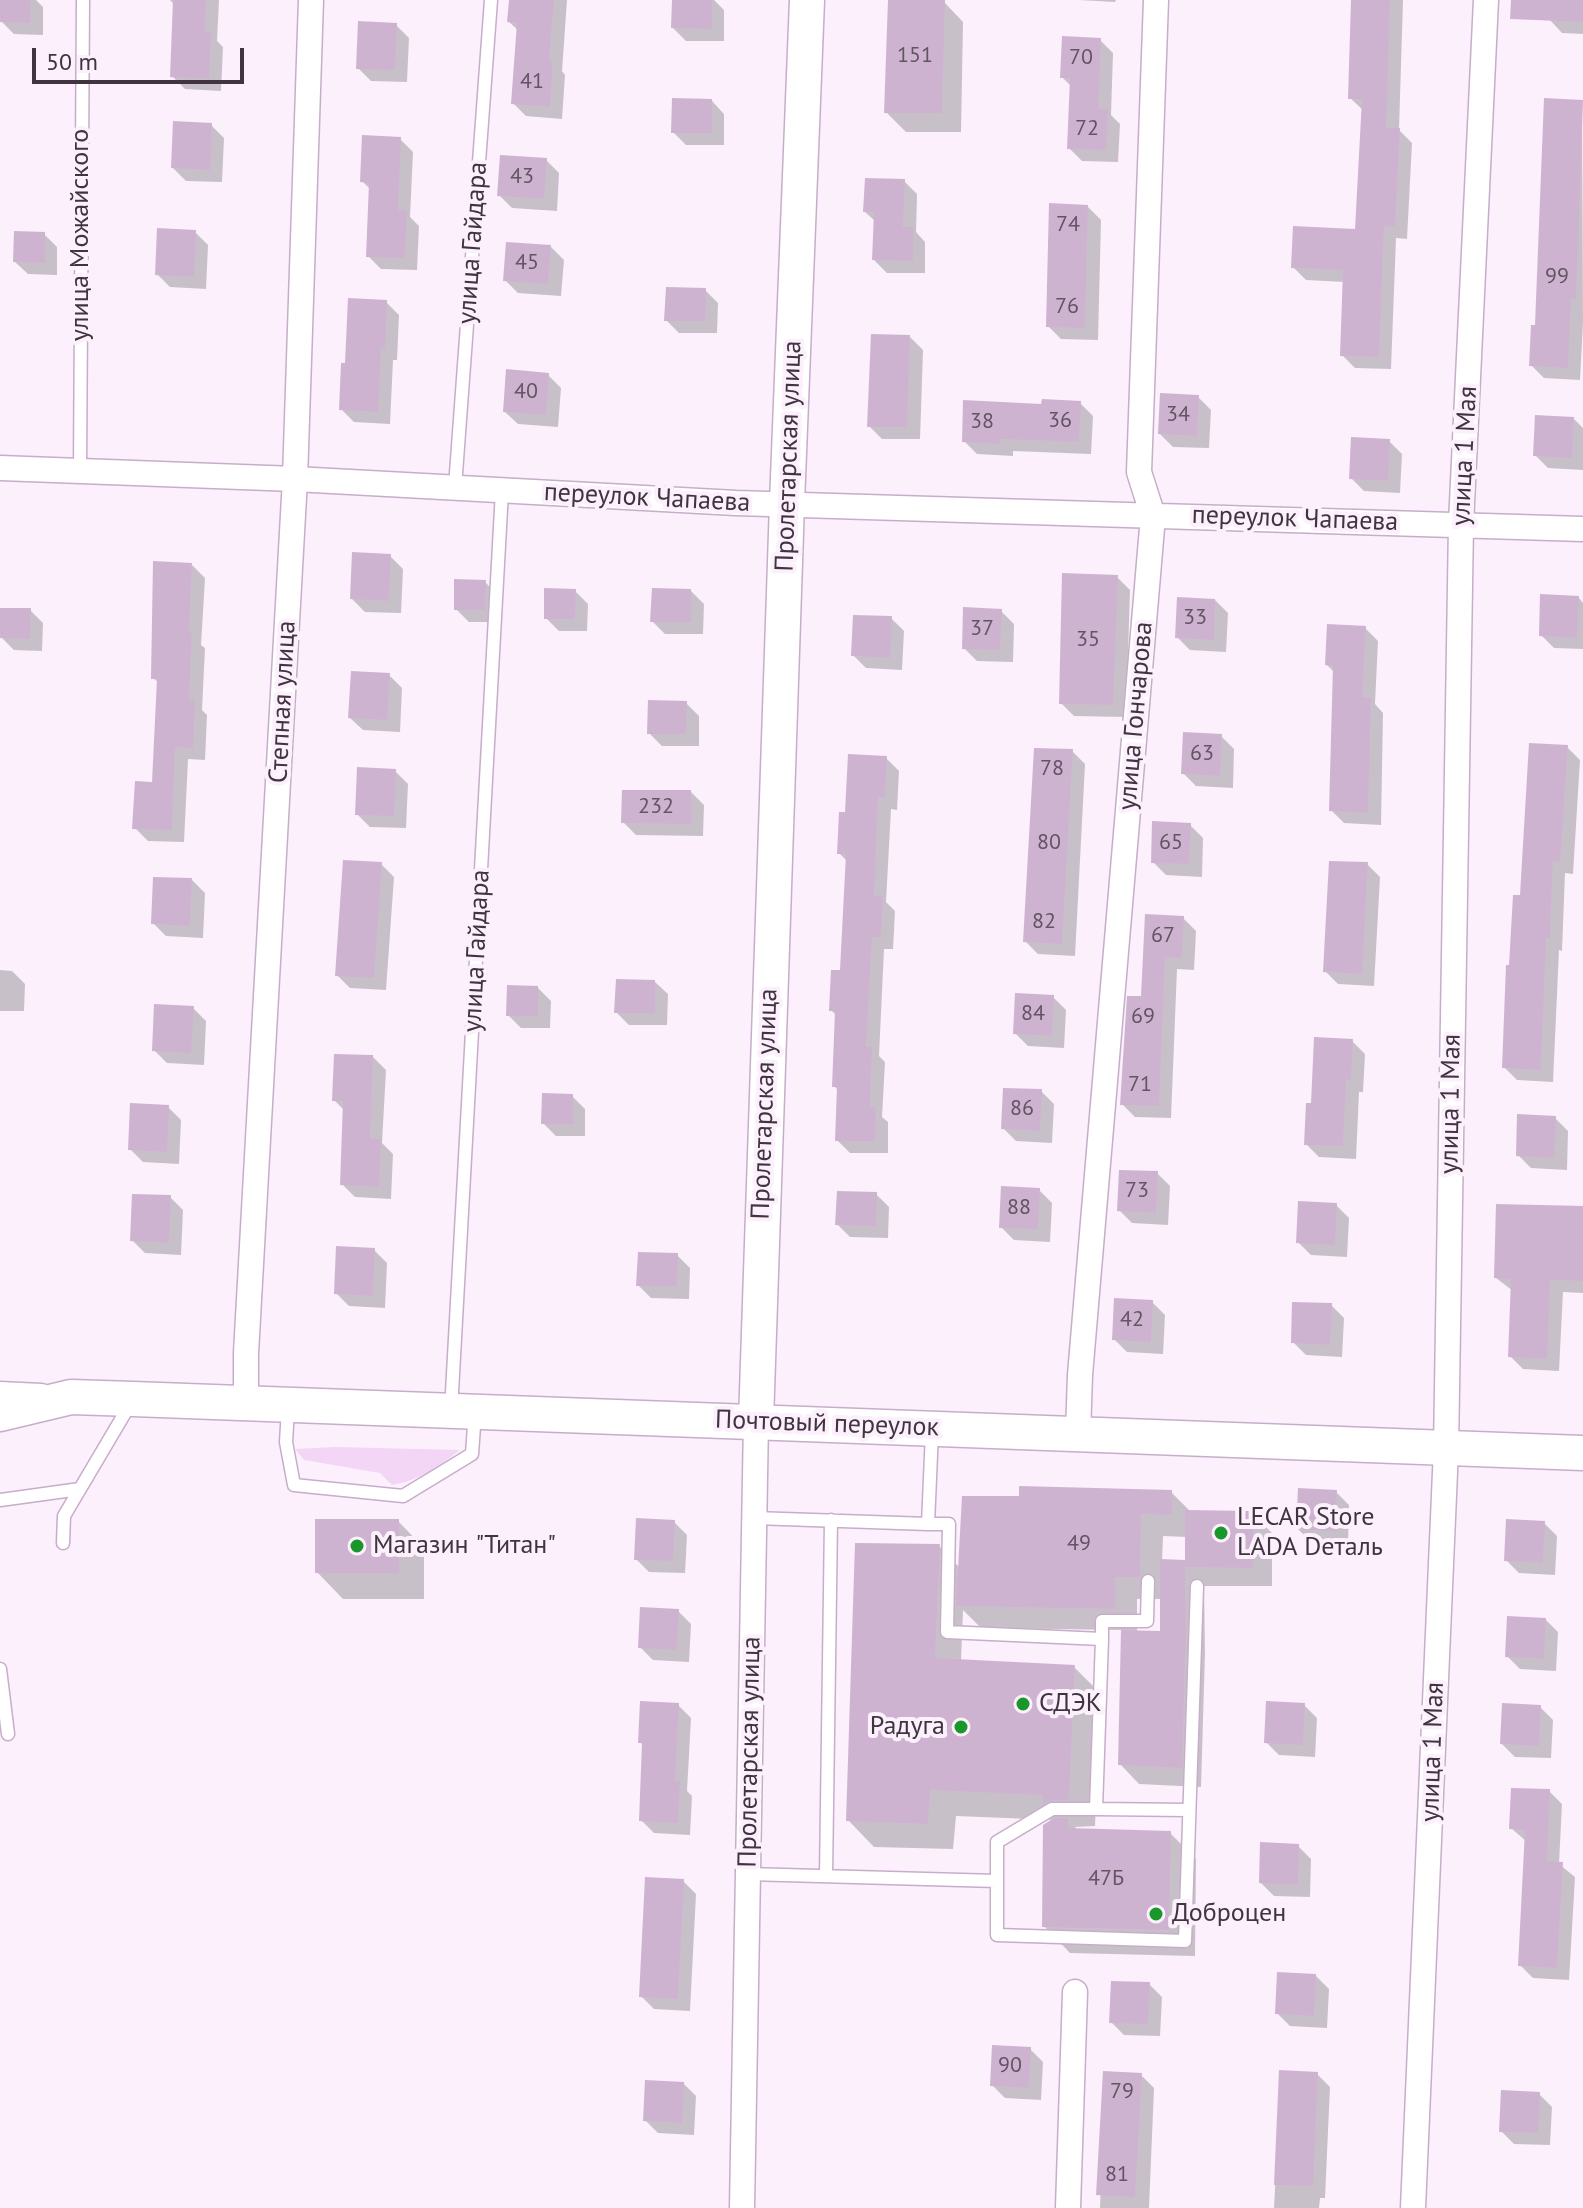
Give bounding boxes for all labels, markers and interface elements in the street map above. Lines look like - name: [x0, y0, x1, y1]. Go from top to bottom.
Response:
- scale bar: [36, 32, 248, 82]
- house number: 151: [897, 43, 933, 69]
- house number: 70: [1069, 45, 1093, 71]
- text: 50 m: [46, 46, 98, 77]
- house number: 41: [520, 69, 544, 95]
- house number: 72: [1075, 116, 1099, 142]
- street label: улица Можайского: [65, 129, 97, 341]
- street label: улица Гайдара: [452, 161, 494, 325]
- house number: 43: [510, 164, 534, 190]
- house number: 74: [1056, 212, 1080, 238]
- house number: 45: [515, 250, 539, 276]
- house number: 99: [1545, 264, 1569, 290]
- house number: 76: [1055, 294, 1079, 320]
- street label: Пролетарская улица: [769, 340, 809, 572]
- house number: 40: [514, 379, 538, 405]
- street label: улица 1 Мая: [1446, 385, 1484, 527]
- house number: 34: [1166, 402, 1190, 428]
- house number: 36: [1048, 408, 1072, 434]
- house number: 38: [970, 409, 994, 435]
- street label: переулок Чапаева: [543, 477, 751, 519]
- street label: переулок Чапаева: [1191, 500, 1399, 538]
- house number: 33: [1183, 605, 1207, 631]
- house number: 37: [970, 616, 994, 642]
- street label: Степная улица: [263, 620, 303, 784]
- street label: улица Гончарова: [1112, 620, 1160, 812]
- house number: 35: [1076, 627, 1100, 653]
- house number: 63: [1190, 741, 1214, 767]
- house number: 78: [1040, 756, 1064, 782]
- house number: 232: [638, 794, 674, 820]
- house number: 80: [1037, 830, 1061, 856]
- house number: 65: [1159, 830, 1183, 856]
- street label: улица Гайдара: [457, 869, 497, 1033]
- house number: 82: [1032, 909, 1056, 935]
- house number: 67: [1151, 923, 1175, 949]
- street label: Пролетарская улица: [745, 988, 785, 1220]
- house number: 84: [1021, 1001, 1045, 1027]
- house number: 69: [1131, 1004, 1155, 1030]
- street label: улица 1 Мая: [1434, 1034, 1468, 1174]
- house number: 71: [1128, 1072, 1152, 1098]
- house number: 86: [1010, 1096, 1034, 1122]
- house number: 73: [1125, 1178, 1149, 1204]
- house number: 88: [1007, 1195, 1031, 1221]
- house number: 42: [1120, 1307, 1144, 1333]
- street label: Почтовый переулок: [714, 1404, 940, 1444]
- place label: LECAR Store LADA Dеталь: [1237, 1502, 1383, 1564]
- marker: LECAR Store LADA Dеталь: [1212, 1524, 1230, 1542]
- place label: Магазин "Титан": [373, 1530, 556, 1562]
- house number: 49: [1067, 1531, 1091, 1557]
- marker: Магазин "Титан": [348, 1537, 366, 1555]
- street label: Пролетарская улица: [732, 1636, 768, 1868]
- street label: улица 1 Мая: [1415, 1681, 1451, 1823]
- place label: СДЭК: [1039, 1688, 1102, 1720]
- marker: СДЭК: [1014, 1695, 1032, 1713]
- place label: Радуга: [870, 1711, 945, 1743]
- marker: Радуга: [952, 1718, 970, 1736]
- house number: 47Б: [1088, 1866, 1124, 1892]
- place label: Доброцен: [1172, 1898, 1286, 1930]
- marker: Доброцен: [1147, 1905, 1165, 1923]
- house number: 90: [998, 2053, 1022, 2079]
- house number: 79: [1110, 2079, 1134, 2105]
- house number: 81: [1105, 2162, 1129, 2188]

